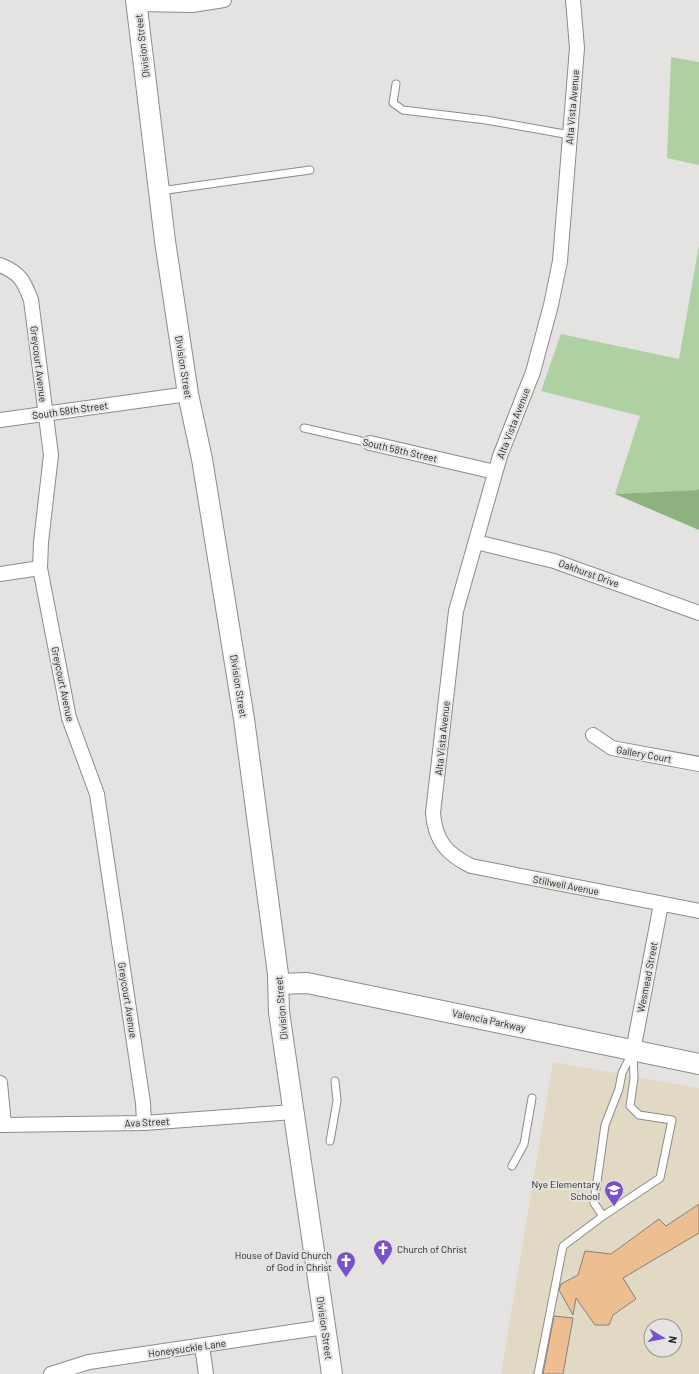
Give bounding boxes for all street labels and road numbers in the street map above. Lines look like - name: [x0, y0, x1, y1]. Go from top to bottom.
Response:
- street label: Division Street: [132, 13, 152, 78]
- street label: Alta Vista Avenue: [563, 69, 581, 145]
- street label: Greycourt Avenue: [28, 325, 50, 403]
- street label: Division Street: [173, 335, 195, 400]
- street label: Alta Vista Avenue: [494, 386, 532, 460]
- street label: South 58th Street: [31, 399, 109, 421]
- street label: South 58th Street: [361, 436, 439, 465]
- street label: Oakhurst Drive: [557, 557, 621, 589]
- street label: Greycourt Avenue: [49, 645, 77, 723]
- street label: Division Street: [228, 654, 250, 719]
- street label: Alta Vista Avenue: [432, 700, 452, 776]
- street label: Gallery Court: [615, 743, 673, 765]
- street label: Stillwell Avenue: [532, 873, 600, 897]
- street label: Wesmead Street: [634, 940, 660, 1013]
- street label: Greycourt Avenue: [116, 961, 140, 1039]
- street label: Division Street: [272, 975, 290, 1040]
- street label: Valencia Parkway: [451, 1006, 527, 1034]
- street label: Ava Street: [124, 1115, 170, 1129]
- street label: Division Street: [315, 1296, 335, 1361]
- street label: Honeysuckle Lane: [147, 1337, 227, 1359]

